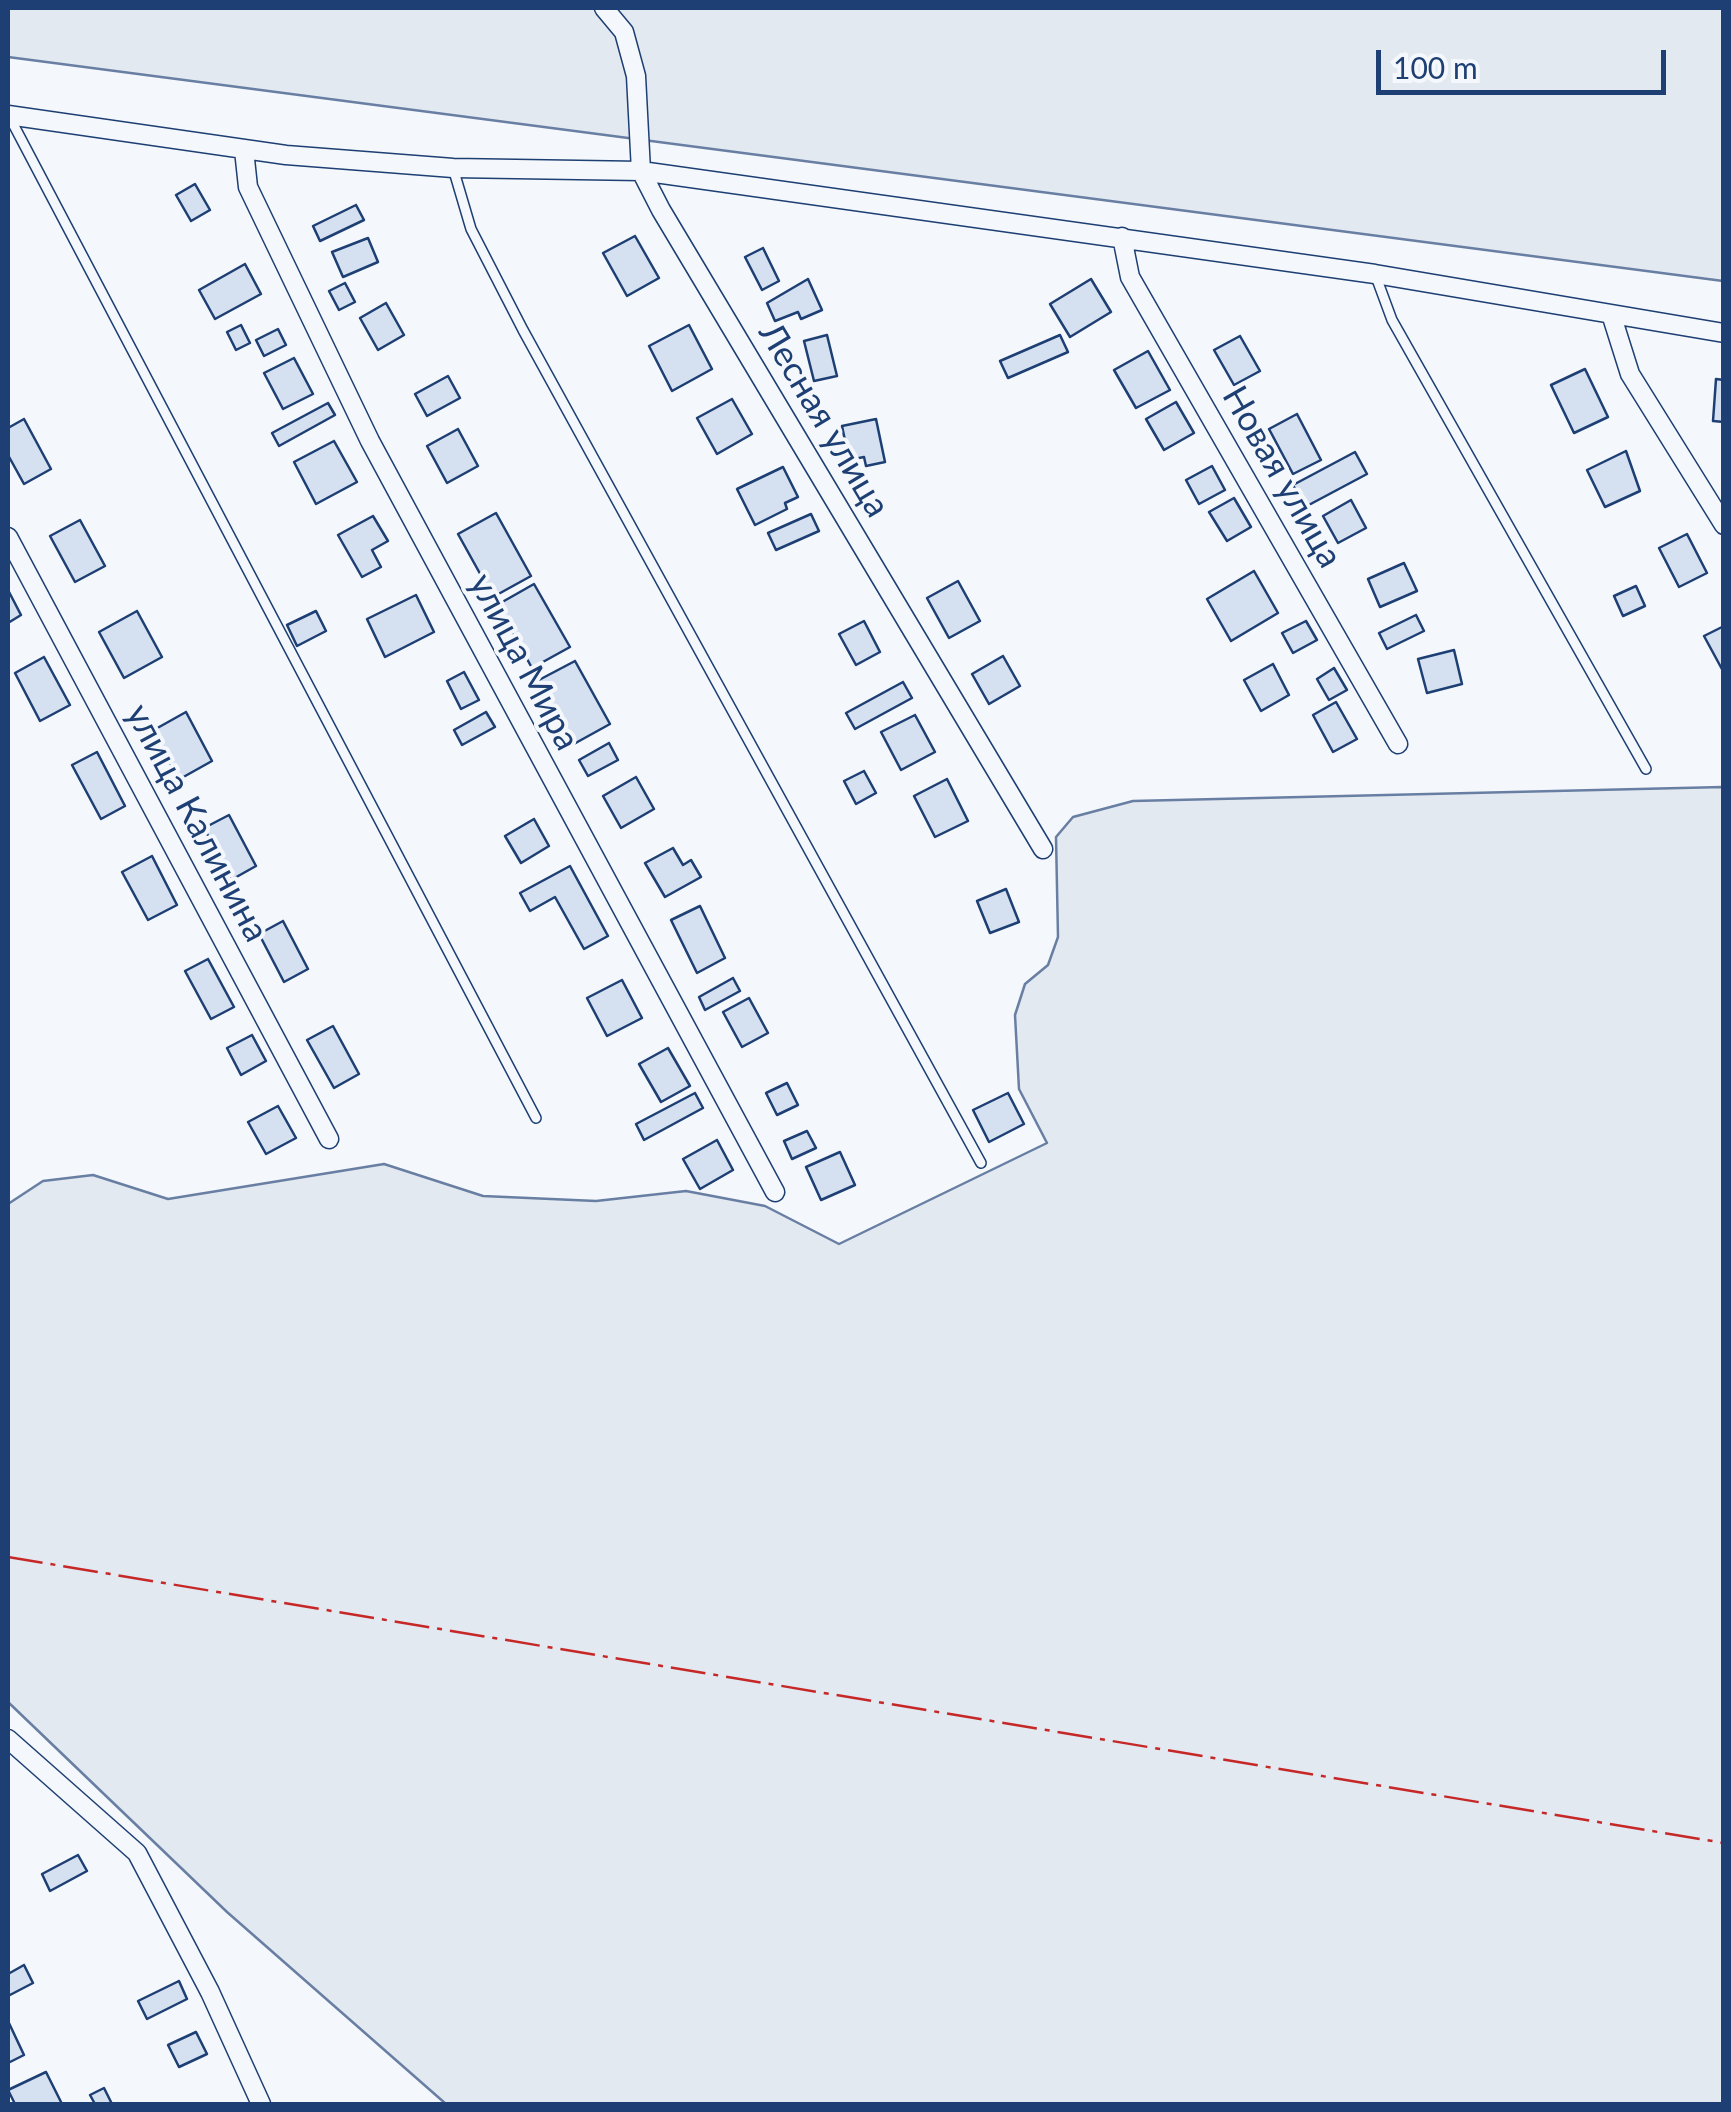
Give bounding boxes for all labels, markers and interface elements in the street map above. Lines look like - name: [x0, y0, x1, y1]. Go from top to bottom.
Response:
- scale bar: [1381, 30, 1671, 92]
- text: 100 m: [1393, 49, 1478, 85]
- street label: Лесная улица: [750, 315, 898, 525]
- street label: Новая улица: [1213, 379, 1351, 575]
- street label: улица Мира: [460, 567, 588, 757]
- street label: улица Калинина: [117, 697, 277, 949]

